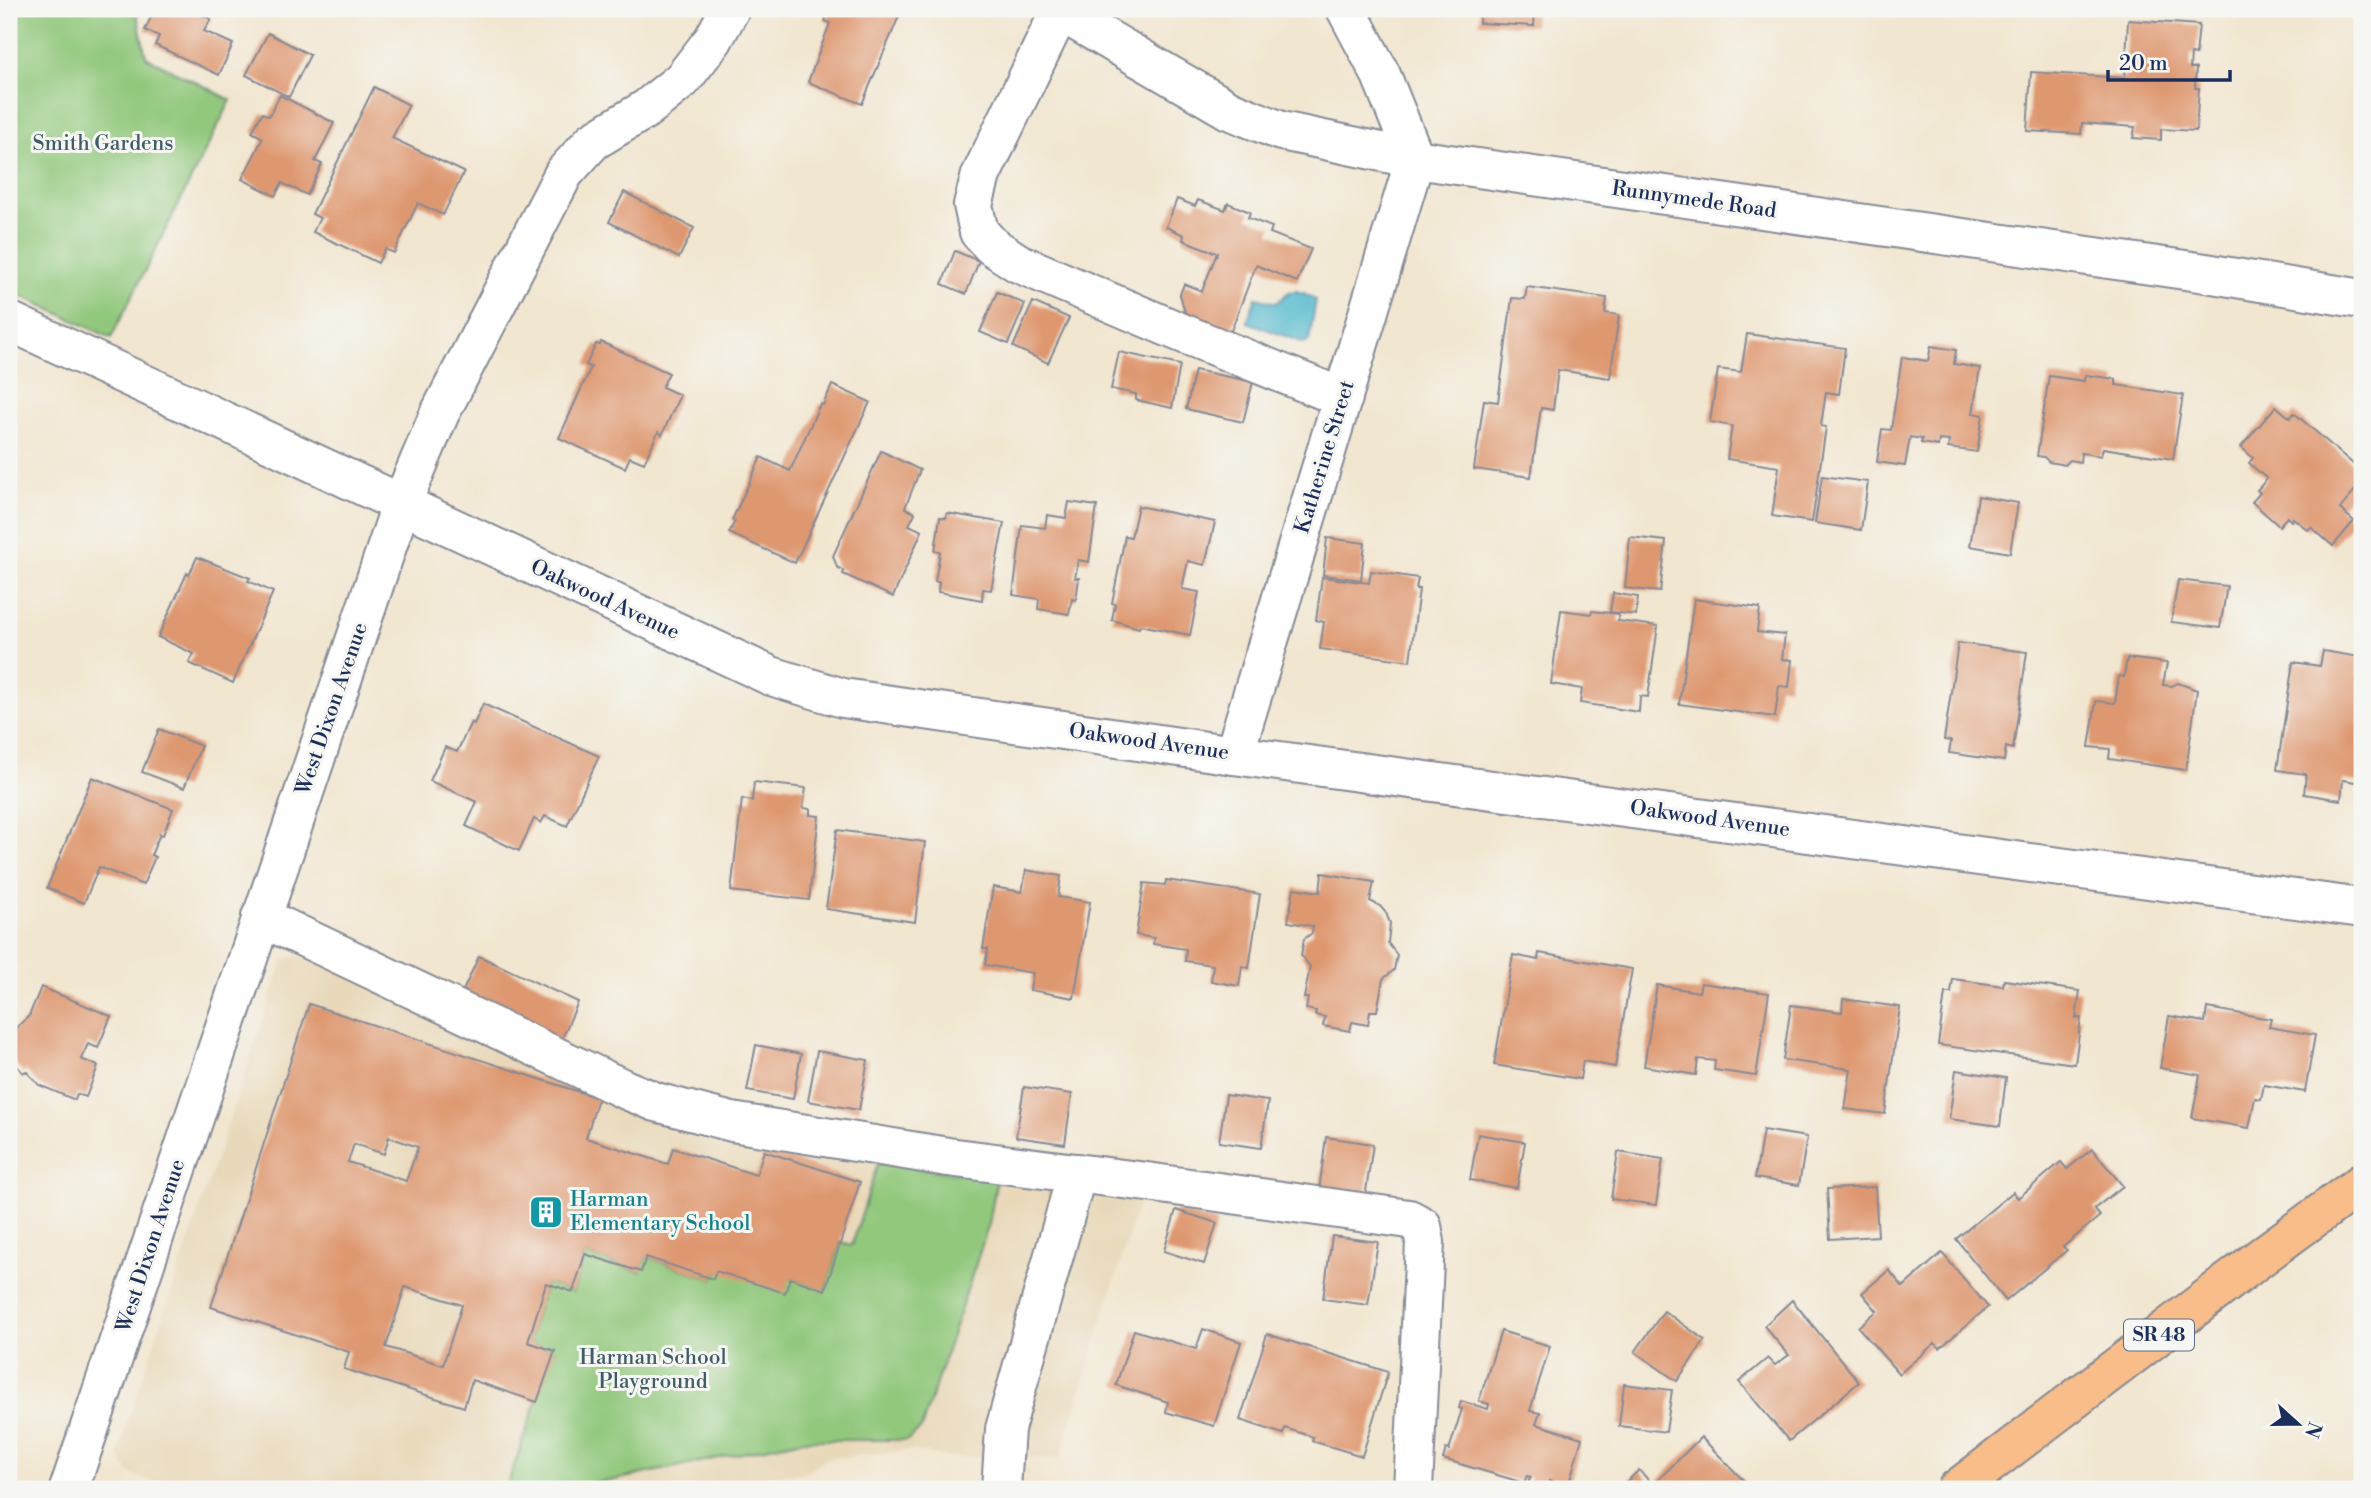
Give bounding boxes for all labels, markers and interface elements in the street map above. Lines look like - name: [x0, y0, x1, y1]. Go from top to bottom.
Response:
- scale bar: [2108, 38, 2231, 82]
- text: 20 m: [2119, 51, 2168, 77]
- park label: Smith Gardens: [33, 131, 173, 157]
- street label: Runnymede Road: [1610, 176, 1778, 224]
- street label: Katherine Street: [1289, 377, 1361, 537]
- street label: Oakwood Avenue: [526, 554, 684, 646]
- street label: West Dixon Avenue: [290, 619, 374, 800]
- street label: Oakwood Avenue: [1067, 718, 1231, 766]
- street label: Oakwood Avenue: [1628, 795, 1792, 843]
- street label: West Dixon Avenue: [110, 1156, 191, 1337]
- place label: Harman Elementary School: [570, 1187, 750, 1237]
- building icon: Harman Elementary School: [527, 1193, 565, 1231]
- road number: SR 48: [2124, 1320, 2194, 1350]
- park label: Harman School Playground: [579, 1345, 727, 1395]
- north arrow: [2262, 1390, 2332, 1460]
- text: N: [2299, 1418, 2327, 1441]

